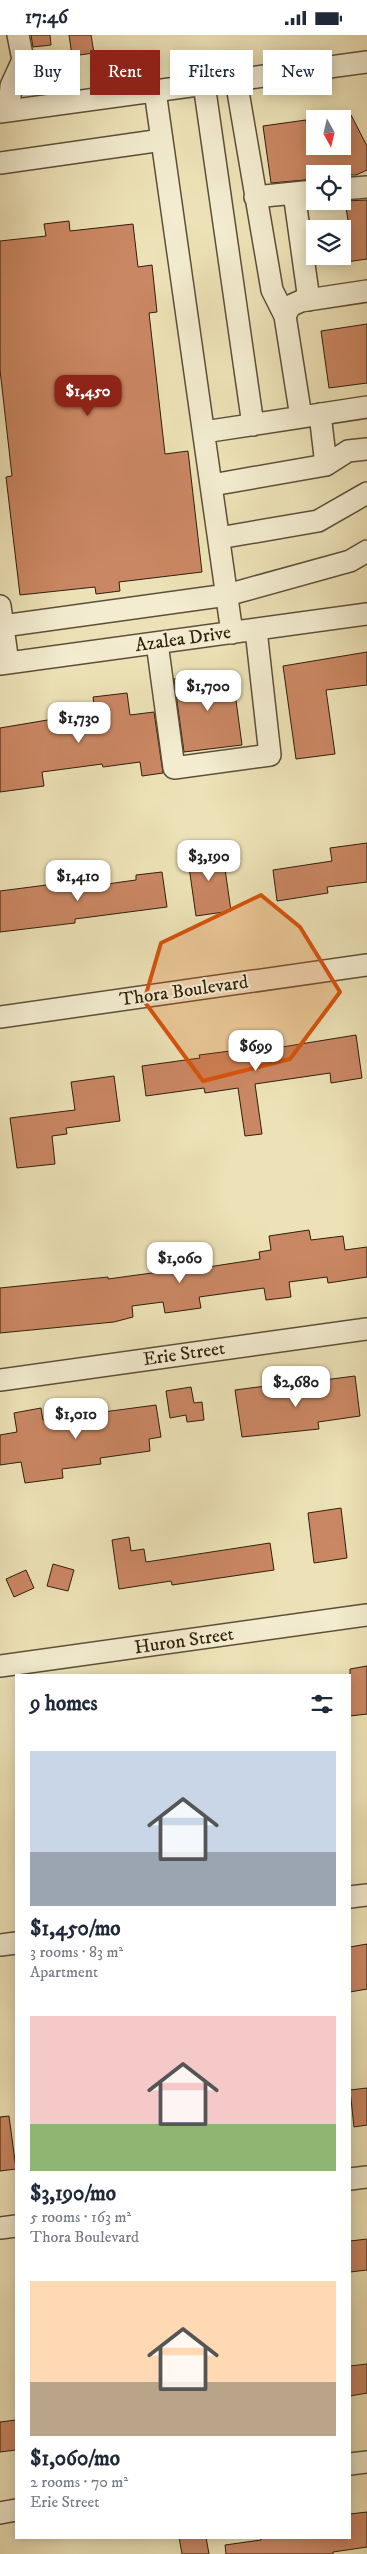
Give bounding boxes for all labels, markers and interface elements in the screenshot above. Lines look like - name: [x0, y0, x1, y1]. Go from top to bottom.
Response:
- text: 17:46: [25, 6, 68, 29]
- chip: Buy: [15, 50, 80, 95]
- chip: Rent: [90, 50, 160, 95]
- chip: Filters: [170, 50, 253, 95]
- chip: New: [263, 50, 332, 95]
- north arrow: [306, 110, 351, 155]
- map controls: [306, 110, 351, 265]
- button: locate: [306, 165, 351, 210]
- button: layers: [306, 220, 351, 265]
- pin: $1,450: [47, 375, 129, 417]
- text: $1,450: [66, 381, 110, 401]
- street label: Azalea Drive: [134, 621, 232, 657]
- pin: $1,700: [167, 669, 249, 712]
- text: $1,700: [186, 676, 230, 696]
- pin: $1,730: [38, 701, 120, 744]
- text: $1,730: [59, 708, 99, 728]
- pin: $3,190: [168, 839, 250, 882]
- text: $3,190: [188, 846, 230, 866]
- pin: $1,410: [37, 859, 119, 902]
- text: $1,410: [57, 866, 99, 886]
- street label: Thora Boulevard: [118, 971, 250, 1011]
- pin: $699: [226, 1029, 286, 1072]
- text: $699: [239, 1036, 273, 1056]
- pin: $1,060: [139, 1241, 221, 1284]
- text: $1,060: [158, 1248, 202, 1268]
- street label: Erie Street: [142, 1337, 226, 1371]
- pin: $2,680: [255, 1365, 337, 1408]
- text: $2,680: [273, 1372, 319, 1392]
- pin: $1,010: [35, 1397, 117, 1440]
- text: $1,010: [55, 1404, 97, 1424]
- street label: Huron Street: [133, 1623, 235, 1659]
- icon: filters: [308, 1690, 336, 1718]
- text: 9 homes: [30, 1691, 98, 1717]
- icon: home: [138, 1784, 228, 1874]
- text: $1,450/mo: [30, 1916, 121, 1942]
- text: 3 rooms · 83 m²: [30, 1942, 123, 1962]
- text: Apartment: [30, 1962, 98, 1982]
- icon: home: [138, 2049, 228, 2139]
- text: $3,190/mo: [30, 2181, 116, 2207]
- text: 5 rooms · 163 m²: [30, 2207, 131, 2227]
- text: Thora Boulevard: [30, 2227, 139, 2247]
- icon: home: [138, 2314, 228, 2404]
- text: $1,060/mo: [30, 2446, 120, 2472]
- text: 2 rooms · 70 m²: [30, 2472, 128, 2492]
- text: Erie Street: [30, 2492, 99, 2512]

